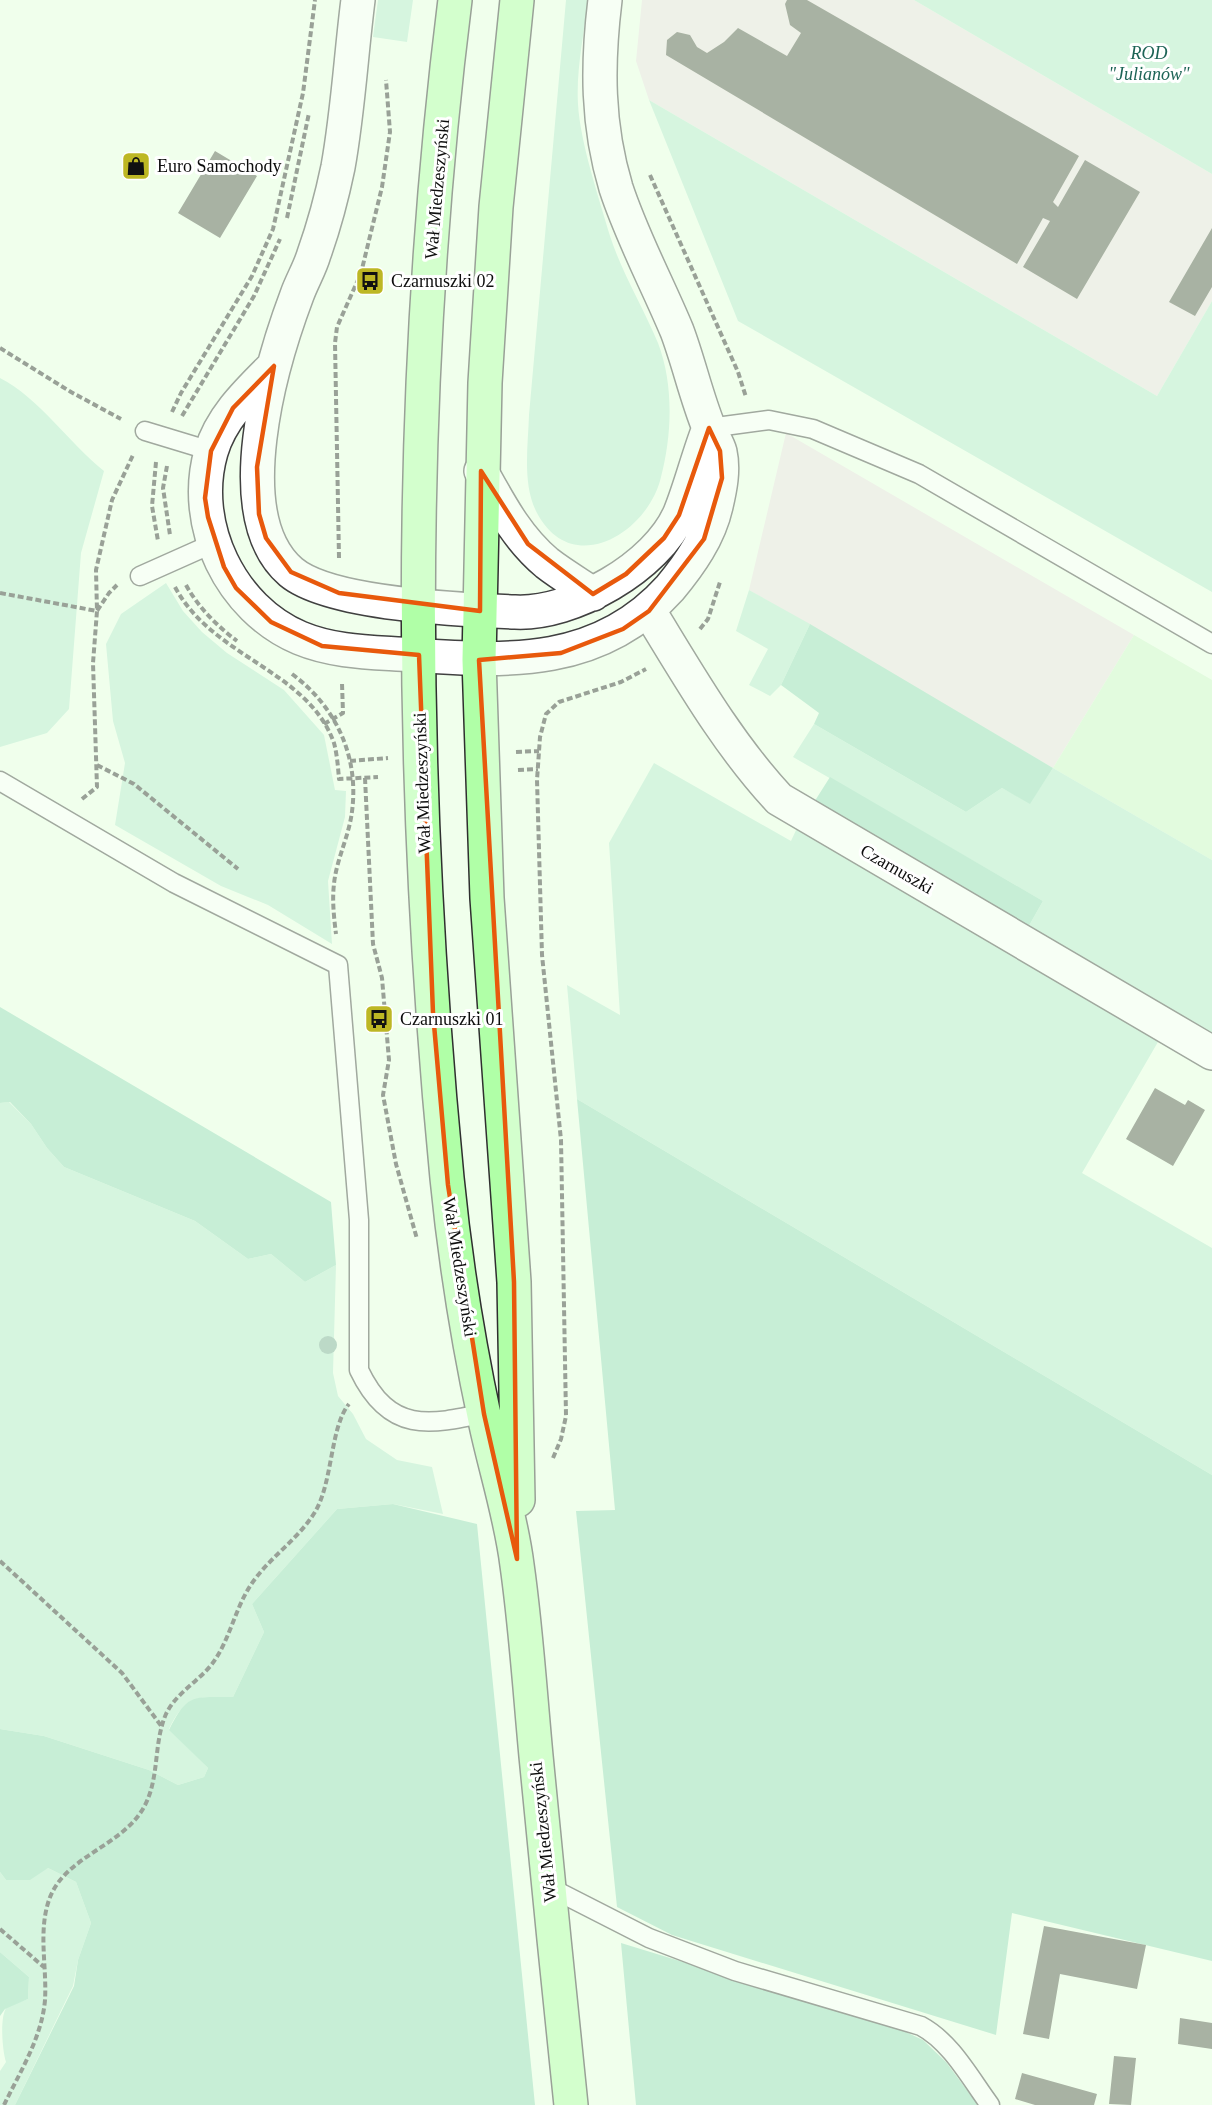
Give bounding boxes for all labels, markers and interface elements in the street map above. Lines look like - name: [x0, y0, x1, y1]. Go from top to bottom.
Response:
- park label: ROD "Julianów": [1108, 43, 1190, 84]
- street label: Wał Miedzeszyński: [421, 118, 453, 260]
- shop icon: Euro Samochody: [120, 150, 152, 182]
- place label: Euro Samochody: [157, 156, 281, 176]
- bus stop icon: Czarnuszki 02: [354, 265, 386, 297]
- place label: Czarnuszki 02: [391, 271, 494, 291]
- street label: Wał Miedzeszyński: [410, 712, 434, 854]
- street label: Czarnuszki: [857, 840, 937, 898]
- bus stop icon: Czarnuszki 01: [363, 1003, 395, 1035]
- place label: Czarnuszki 01: [400, 1009, 503, 1029]
- street label: Wał Miedzeszyński: [439, 1196, 481, 1338]
- street label: Wał Miedzeszyński: [526, 1761, 560, 1903]

